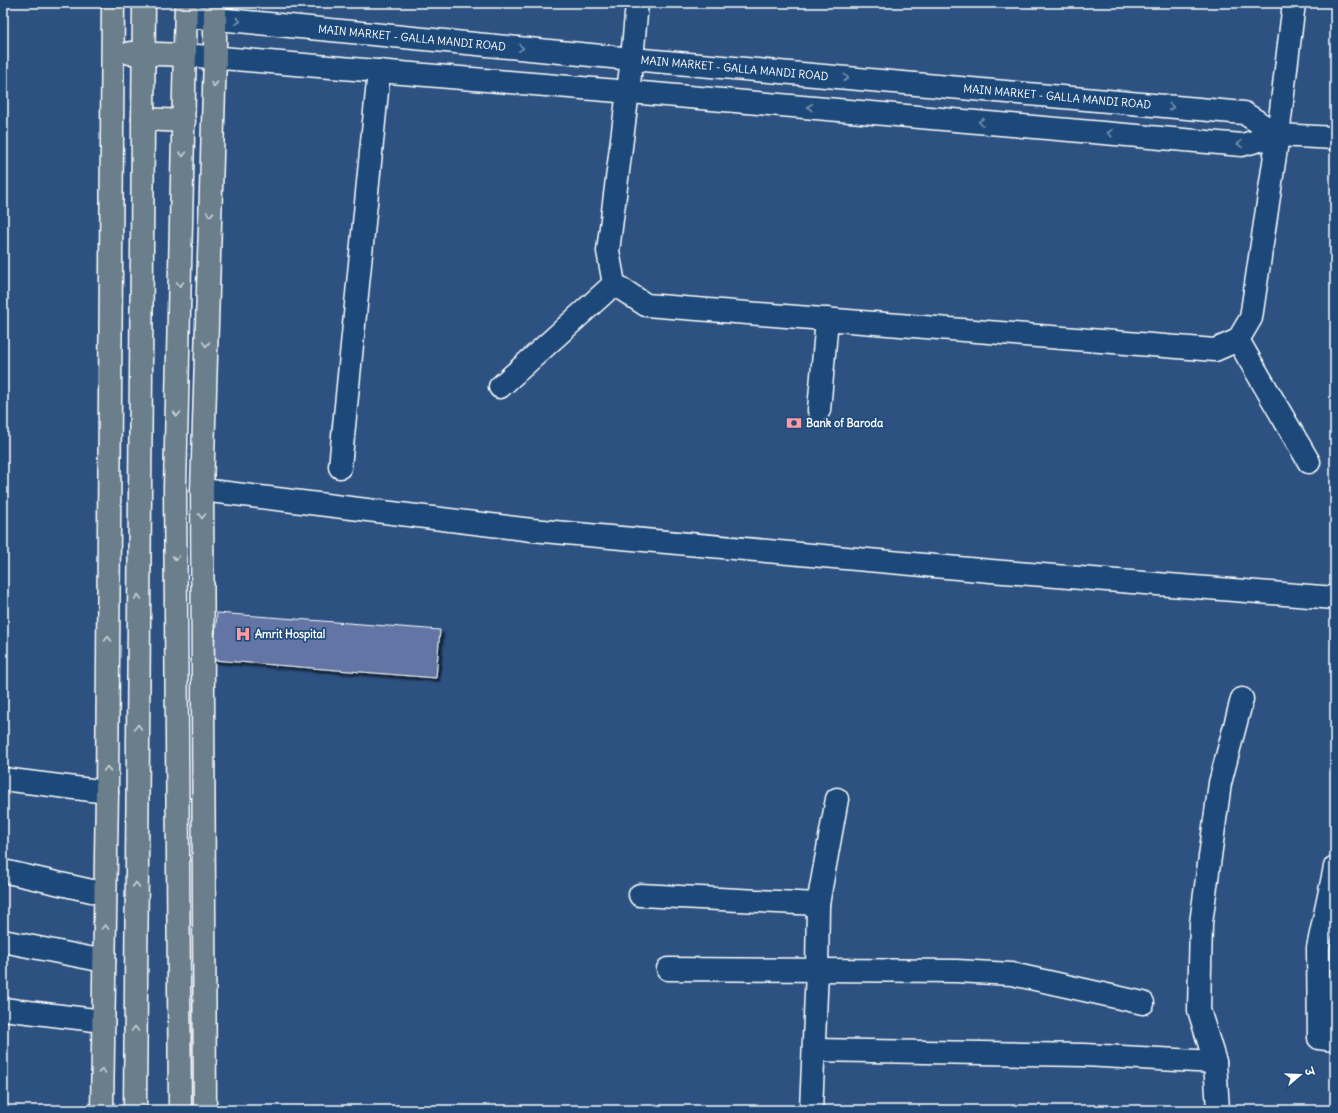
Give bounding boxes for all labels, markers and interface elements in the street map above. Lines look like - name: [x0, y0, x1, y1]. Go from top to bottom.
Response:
- one-way arrow: [235, 17, 241, 26]
- street label: MAIN MARKET - GALLA MANDI ROAD: [317, 22, 507, 54]
- one-way arrow: [518, 44, 524, 53]
- street label: MAIN MARKET - GALLA MANDI ROAD: [640, 53, 829, 83]
- one-way arrow: [843, 73, 849, 82]
- one-way arrow: [210, 81, 218, 87]
- street label: MAIN MARKET - GALLA MANDI ROAD: [963, 81, 1152, 112]
- one-way arrow: [1167, 102, 1174, 111]
- one-way arrow: [807, 103, 813, 112]
- one-way arrow: [978, 118, 984, 127]
- one-way arrow: [1107, 129, 1113, 138]
- one-way arrow: [1237, 139, 1243, 148]
- one-way arrow: [179, 151, 187, 157]
- one-way arrow: [206, 211, 214, 217]
- one-way arrow: [176, 281, 184, 287]
- one-way arrow: [202, 341, 210, 347]
- one-way arrow: [173, 411, 181, 417]
- bank icon: Bank of Baroda: [785, 414, 803, 432]
- place label: Bank of Baroda: [806, 416, 884, 430]
- one-way arrow: [198, 513, 206, 519]
- one-way arrow: [172, 555, 180, 561]
- one-way arrow: [134, 594, 142, 600]
- hospital icon: Amrit Hospital: [234, 625, 252, 643]
- place label: Amrit Hospital: [255, 627, 325, 642]
- one-way arrow: [104, 636, 112, 642]
- one-way arrow: [134, 724, 142, 730]
- one-way arrow: [103, 766, 111, 772]
- one-way arrow: [132, 882, 140, 888]
- one-way arrow: [101, 924, 109, 930]
- one-way arrow: [131, 1026, 139, 1032]
- north arrow: [1280, 1055, 1320, 1095]
- text: उ: [1301, 1065, 1318, 1079]
- one-way arrow: [98, 1068, 106, 1074]

